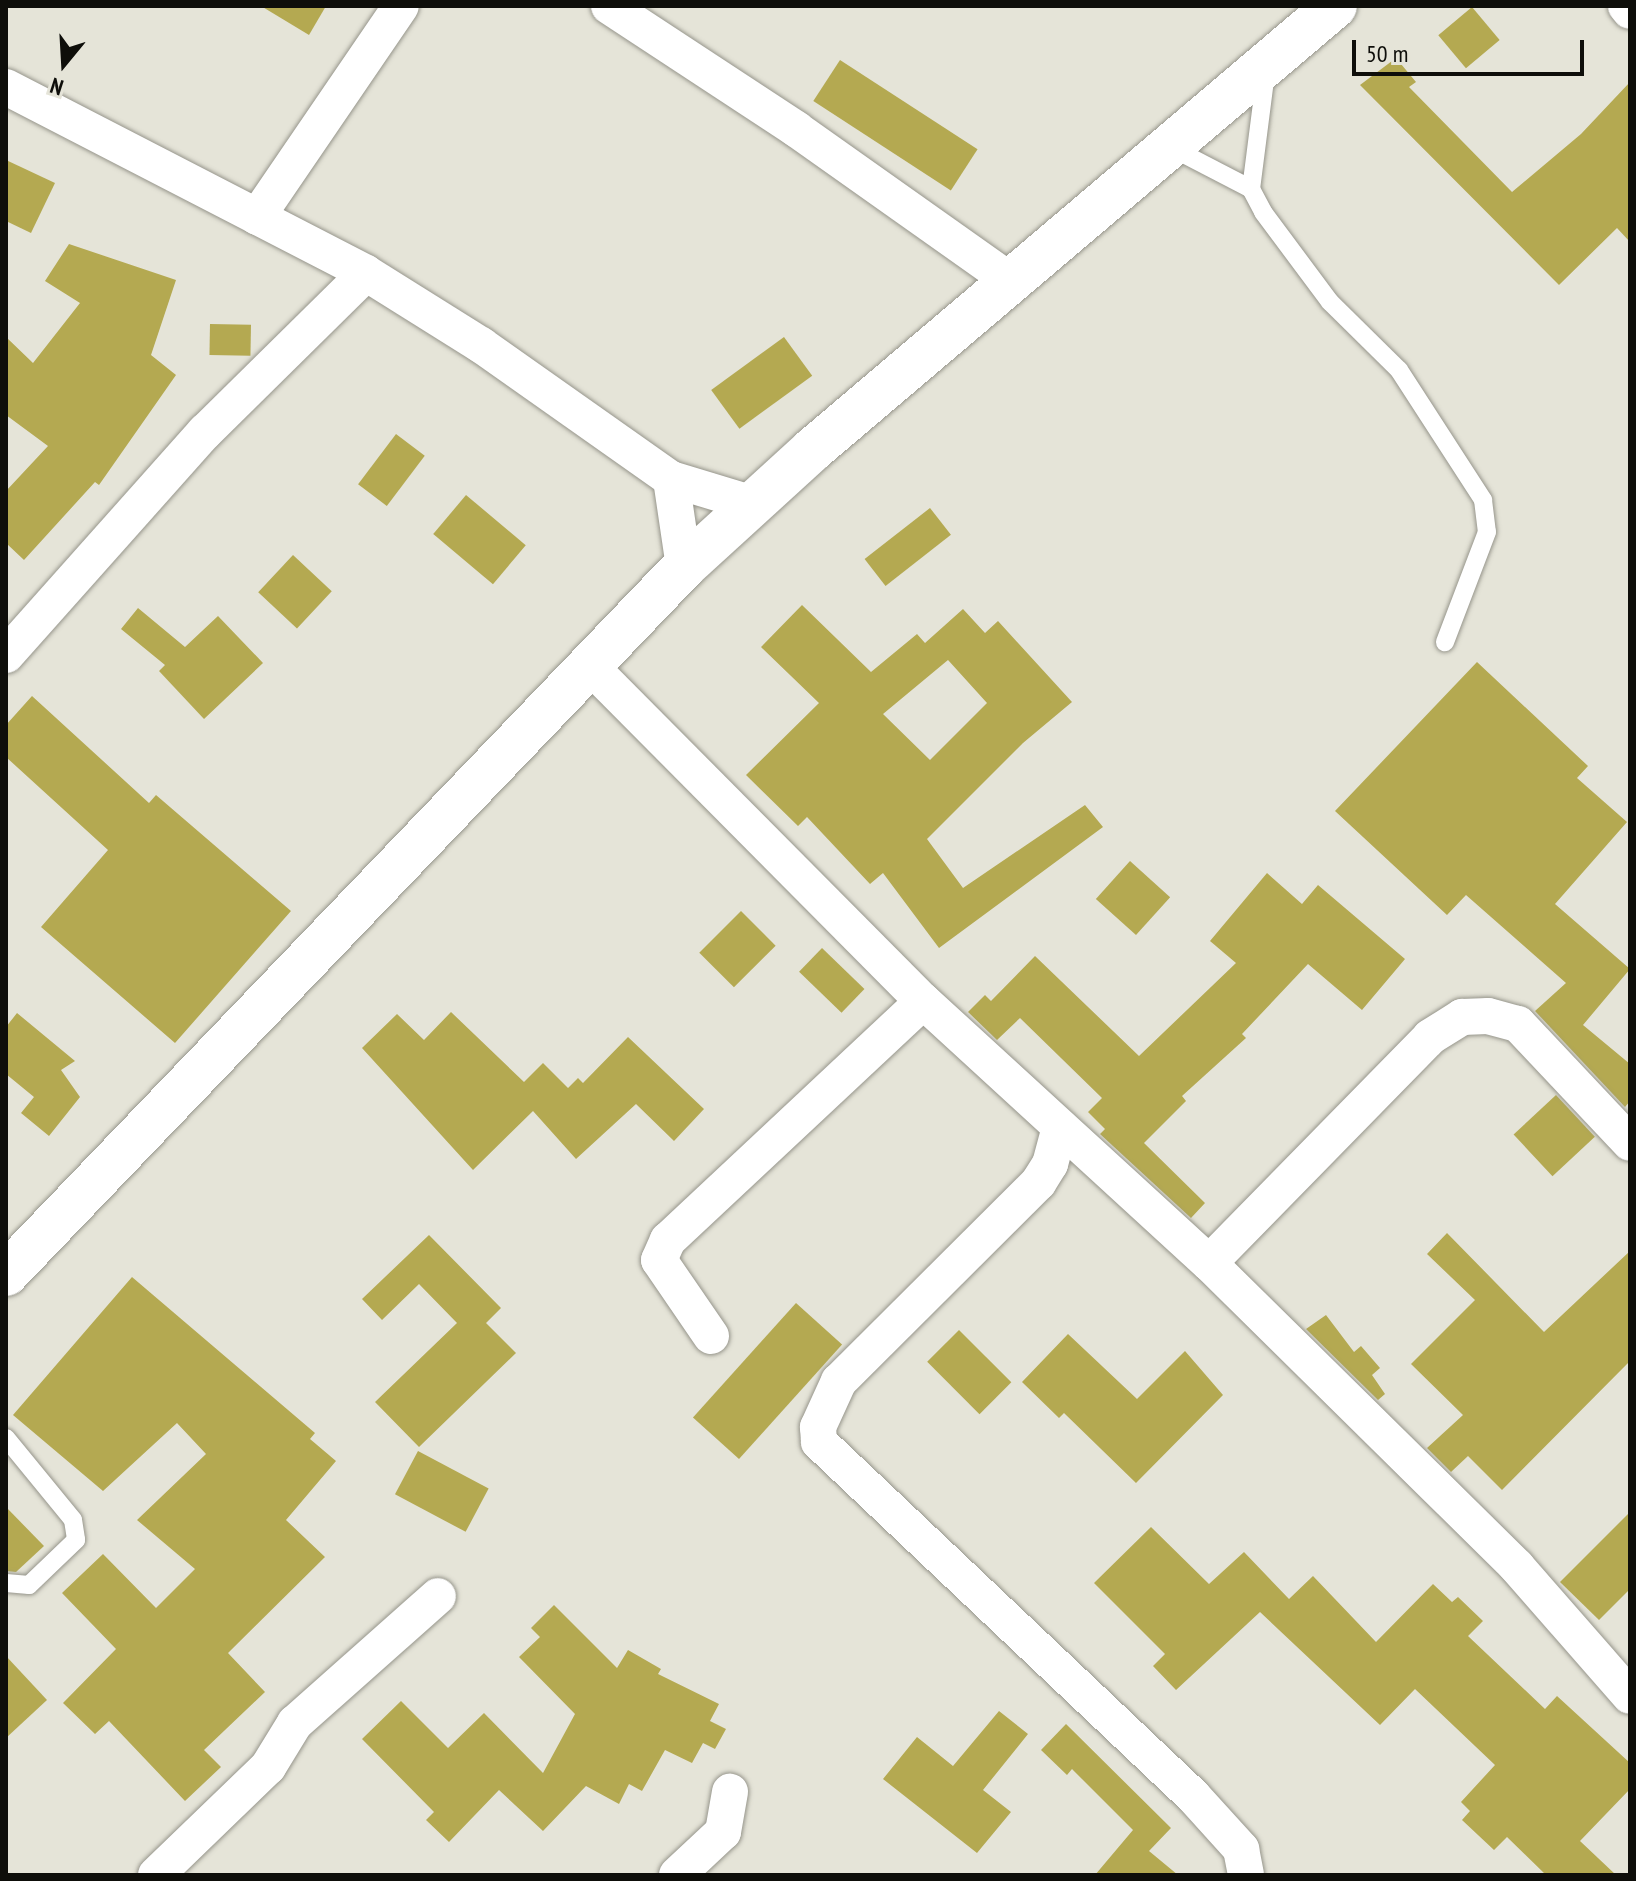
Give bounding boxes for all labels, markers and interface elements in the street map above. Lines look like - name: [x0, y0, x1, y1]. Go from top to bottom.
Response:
- north arrow: [24, 24, 104, 104]
- scale bar: [1356, 24, 1588, 74]
- text: 50 m: [1366, 38, 1408, 69]
- text: N: [47, 72, 67, 102]

